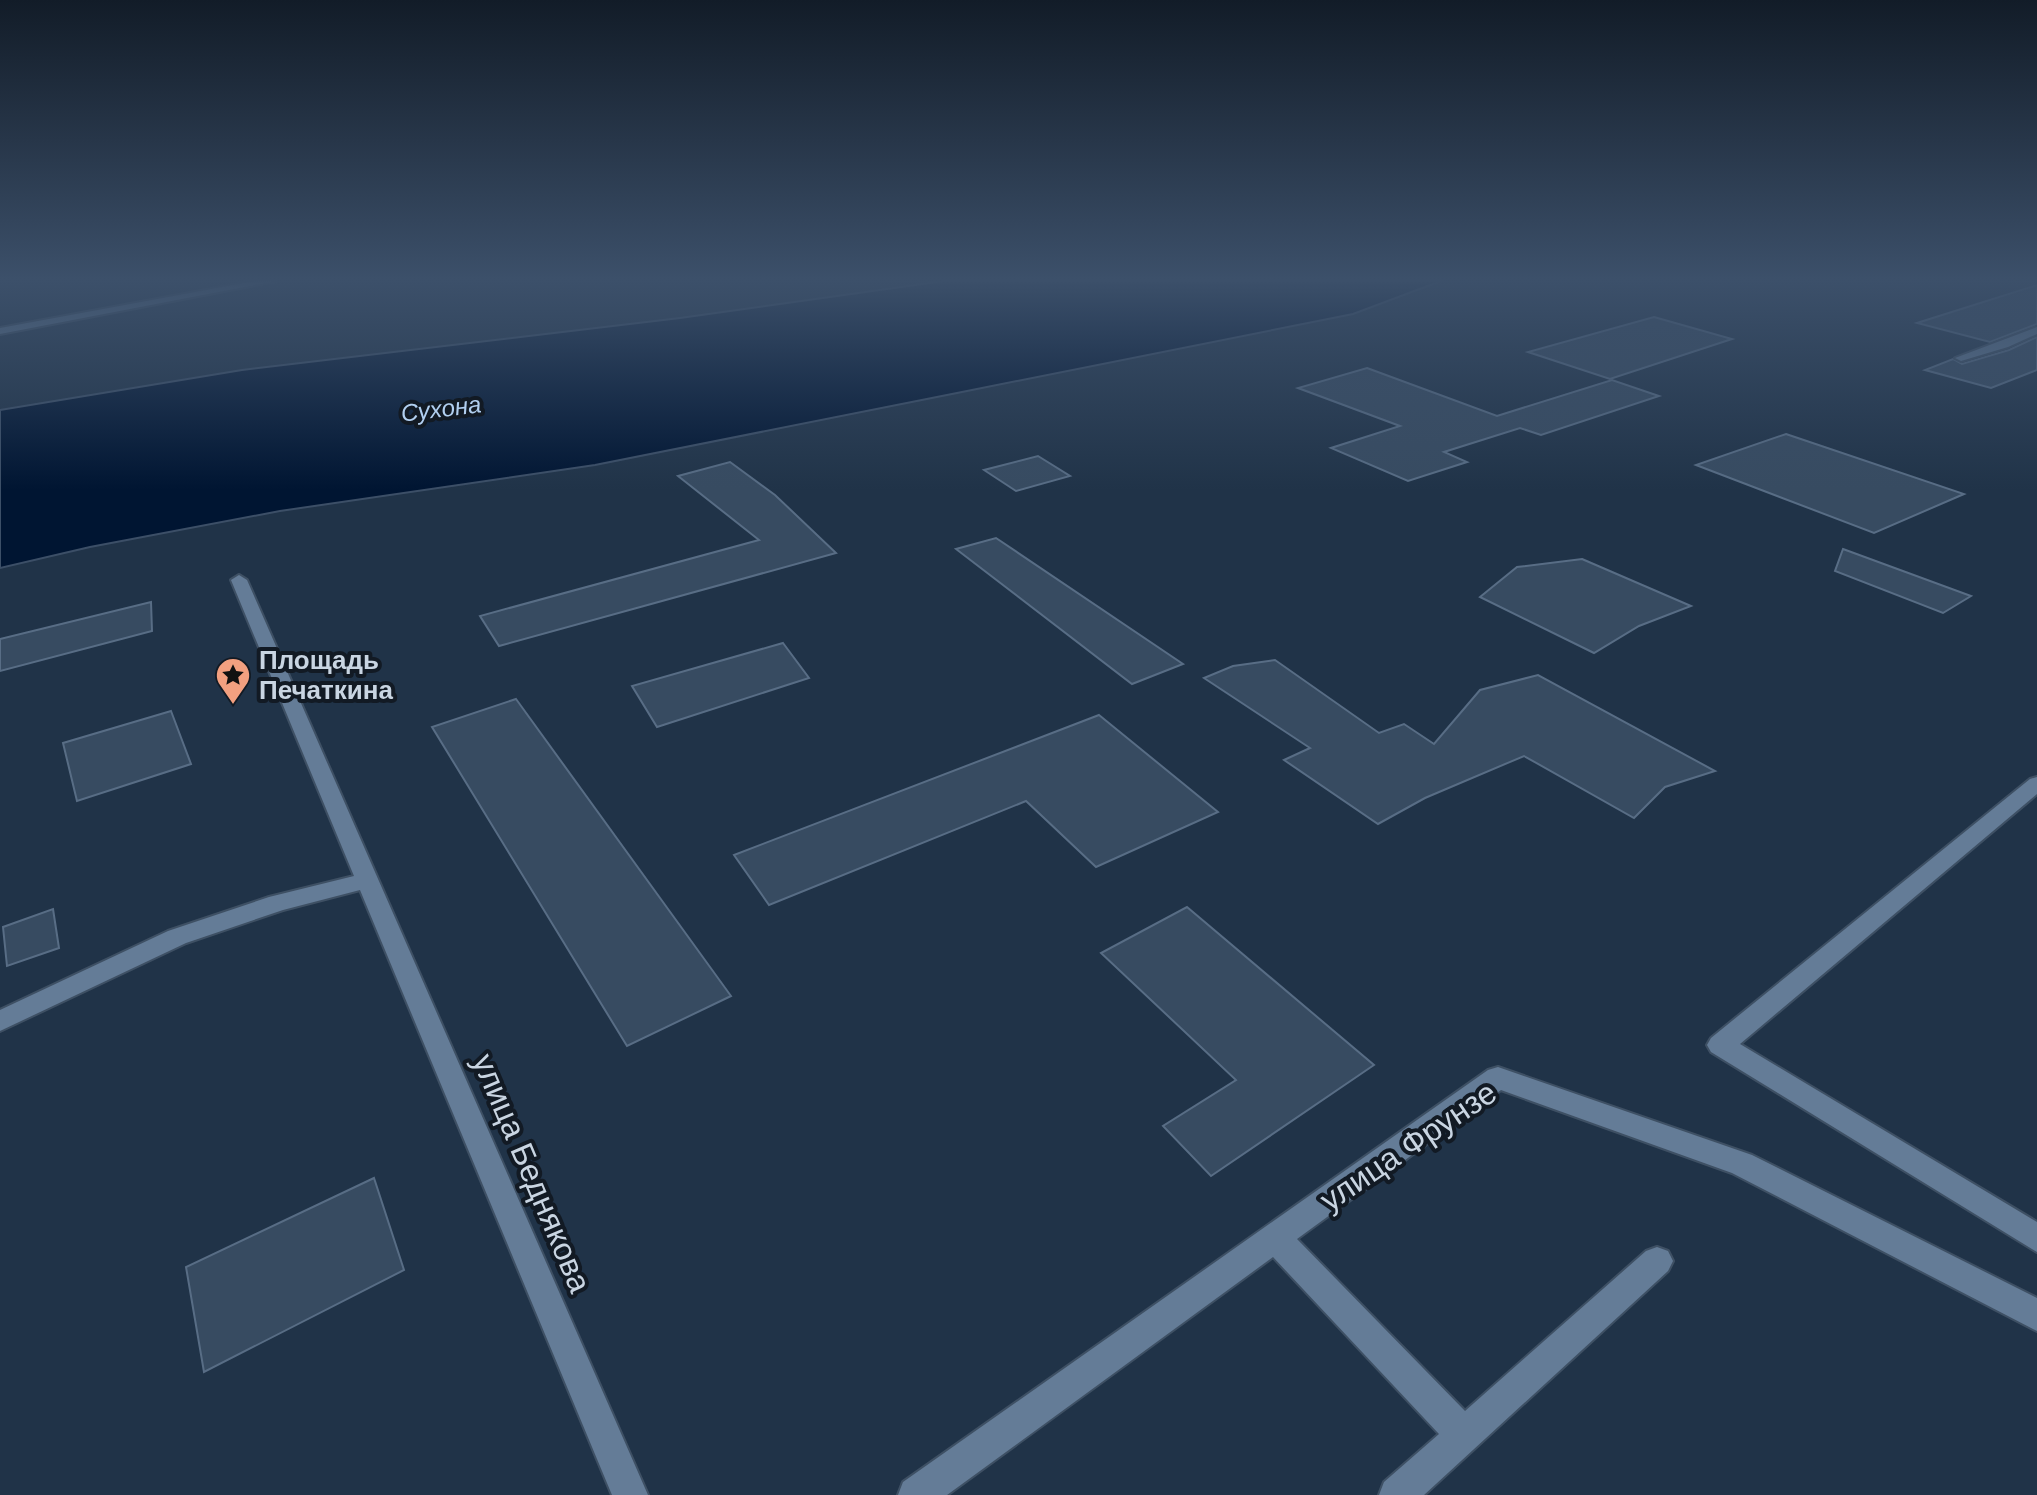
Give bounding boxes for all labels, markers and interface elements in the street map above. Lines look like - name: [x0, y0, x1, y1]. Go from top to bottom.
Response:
- water label: Сухона: [399, 390, 483, 427]
- place label: Площадь Печаткина: [259, 645, 393, 705]
- place icon: Площадь Печаткина: [214, 656, 252, 706]
- street label: улица Беднякова: [466, 1049, 599, 1298]
- street label: улица Фрунзе: [1313, 1074, 1503, 1218]

